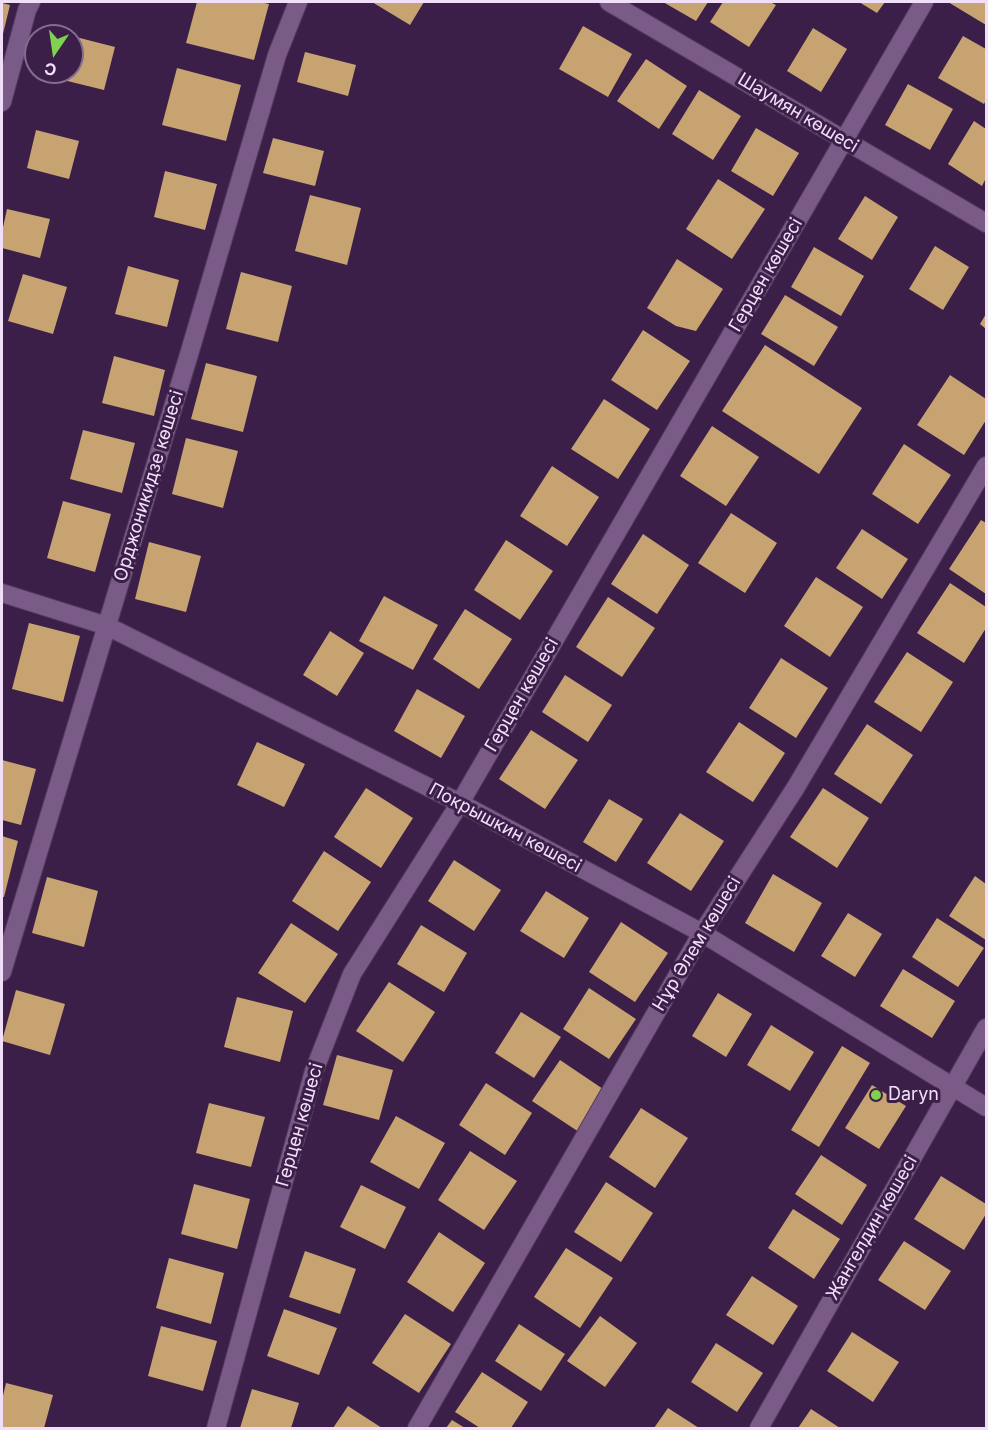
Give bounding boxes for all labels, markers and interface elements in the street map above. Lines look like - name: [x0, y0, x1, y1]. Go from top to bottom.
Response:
- north arrow: [24, 24, 84, 84]
- text: С: [42, 59, 58, 81]
- street label: Шаумян көшесі: [734, 69, 862, 157]
- street label: Герцен көшесі: [725, 214, 807, 336]
- street label: Орджоникидзе көшесі: [110, 388, 188, 584]
- street label: Герцен көшесі: [481, 634, 563, 756]
- street label: Покрышкин көшесі: [425, 779, 585, 877]
- street label: Нұр Әлем көшесі: [648, 873, 746, 1015]
- street label: Герцен көшесі: [272, 1061, 328, 1189]
- place label: Daryn: [888, 1084, 939, 1106]
- marker: Daryn: [869, 1088, 883, 1102]
- street label: Жангелдин көшесі: [822, 1152, 922, 1304]

